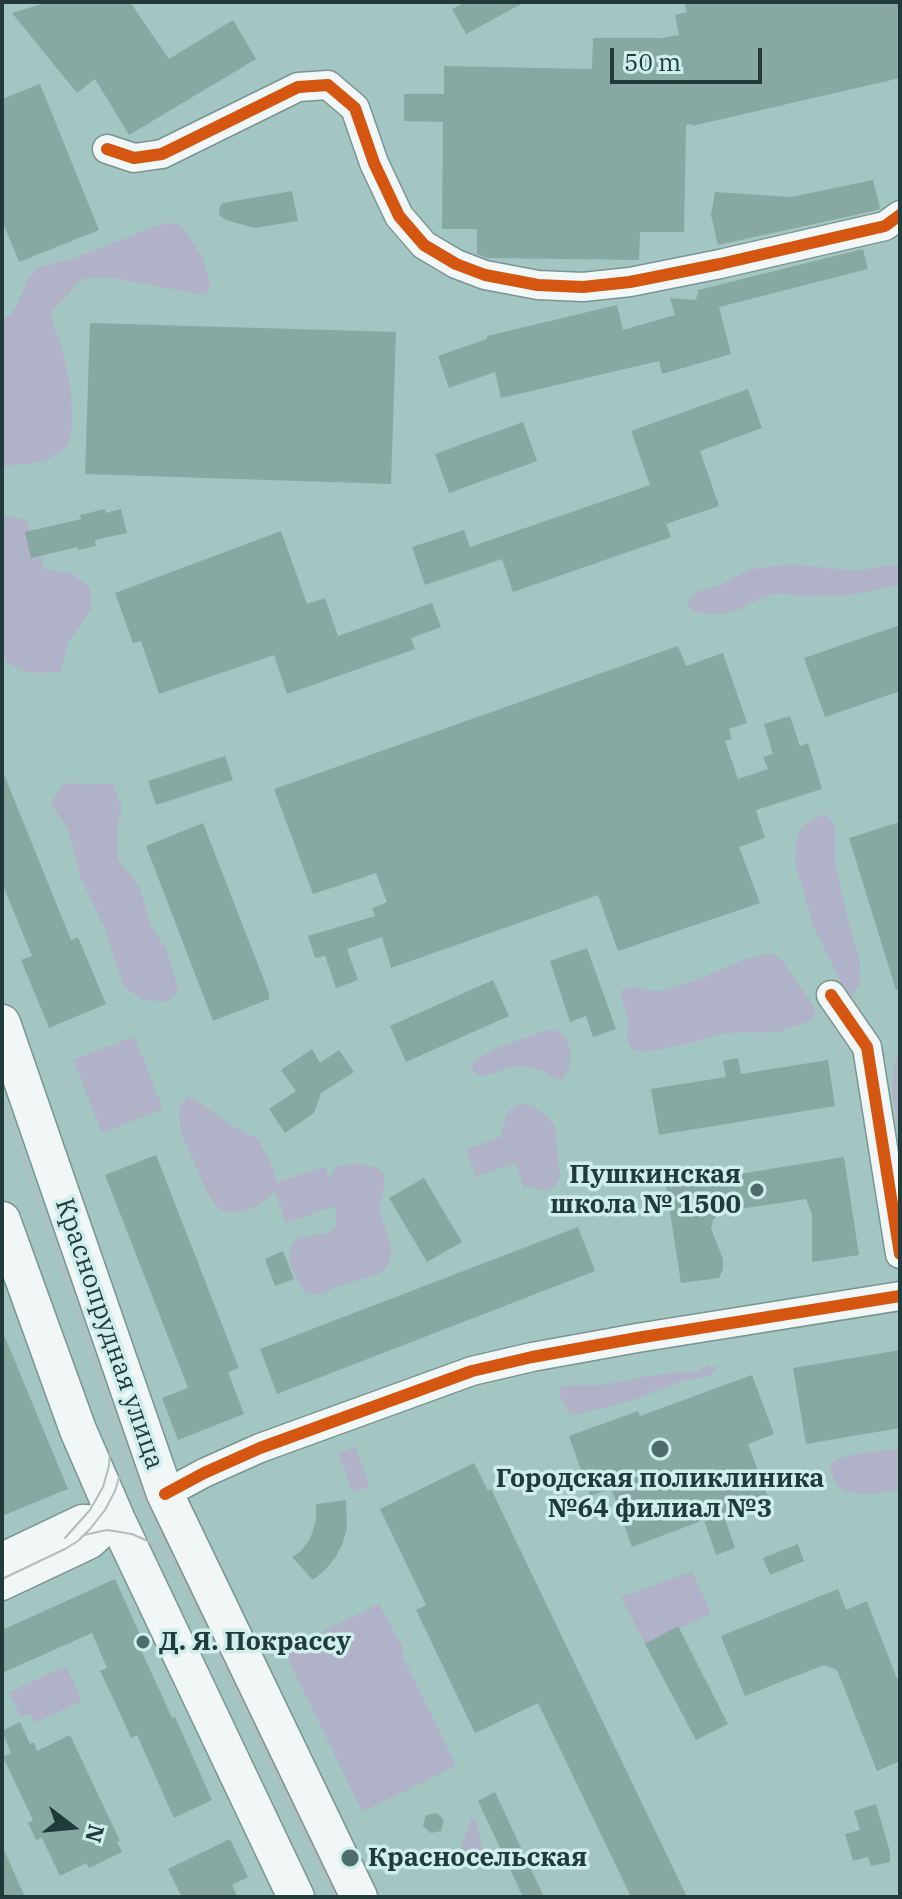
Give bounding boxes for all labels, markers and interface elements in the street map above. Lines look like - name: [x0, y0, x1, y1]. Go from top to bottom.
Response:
- scale bar: [614, 32, 766, 82]
- text: 50 m: [624, 46, 681, 78]
- place label: Пушкинская школа № 1500: [550, 1159, 741, 1220]
- marker: Пушкинская школа № 1500: [748, 1181, 766, 1199]
- street label: Краснопрудная улица: [48, 1194, 170, 1474]
- marker: Городская поликлиника №64 филиал №3: [649, 1438, 671, 1460]
- place label: Городская поликлиника №64 филиал №3: [496, 1463, 824, 1524]
- place label: Д. Я. Покрассу: [159, 1626, 351, 1658]
- marker: Д. Я. Покрассу: [134, 1633, 152, 1651]
- north arrow: [32, 1787, 112, 1867]
- text: N: [79, 1821, 112, 1846]
- place label: Красносельская: [368, 1842, 587, 1874]
- marker: Красносельская: [339, 1847, 361, 1869]

